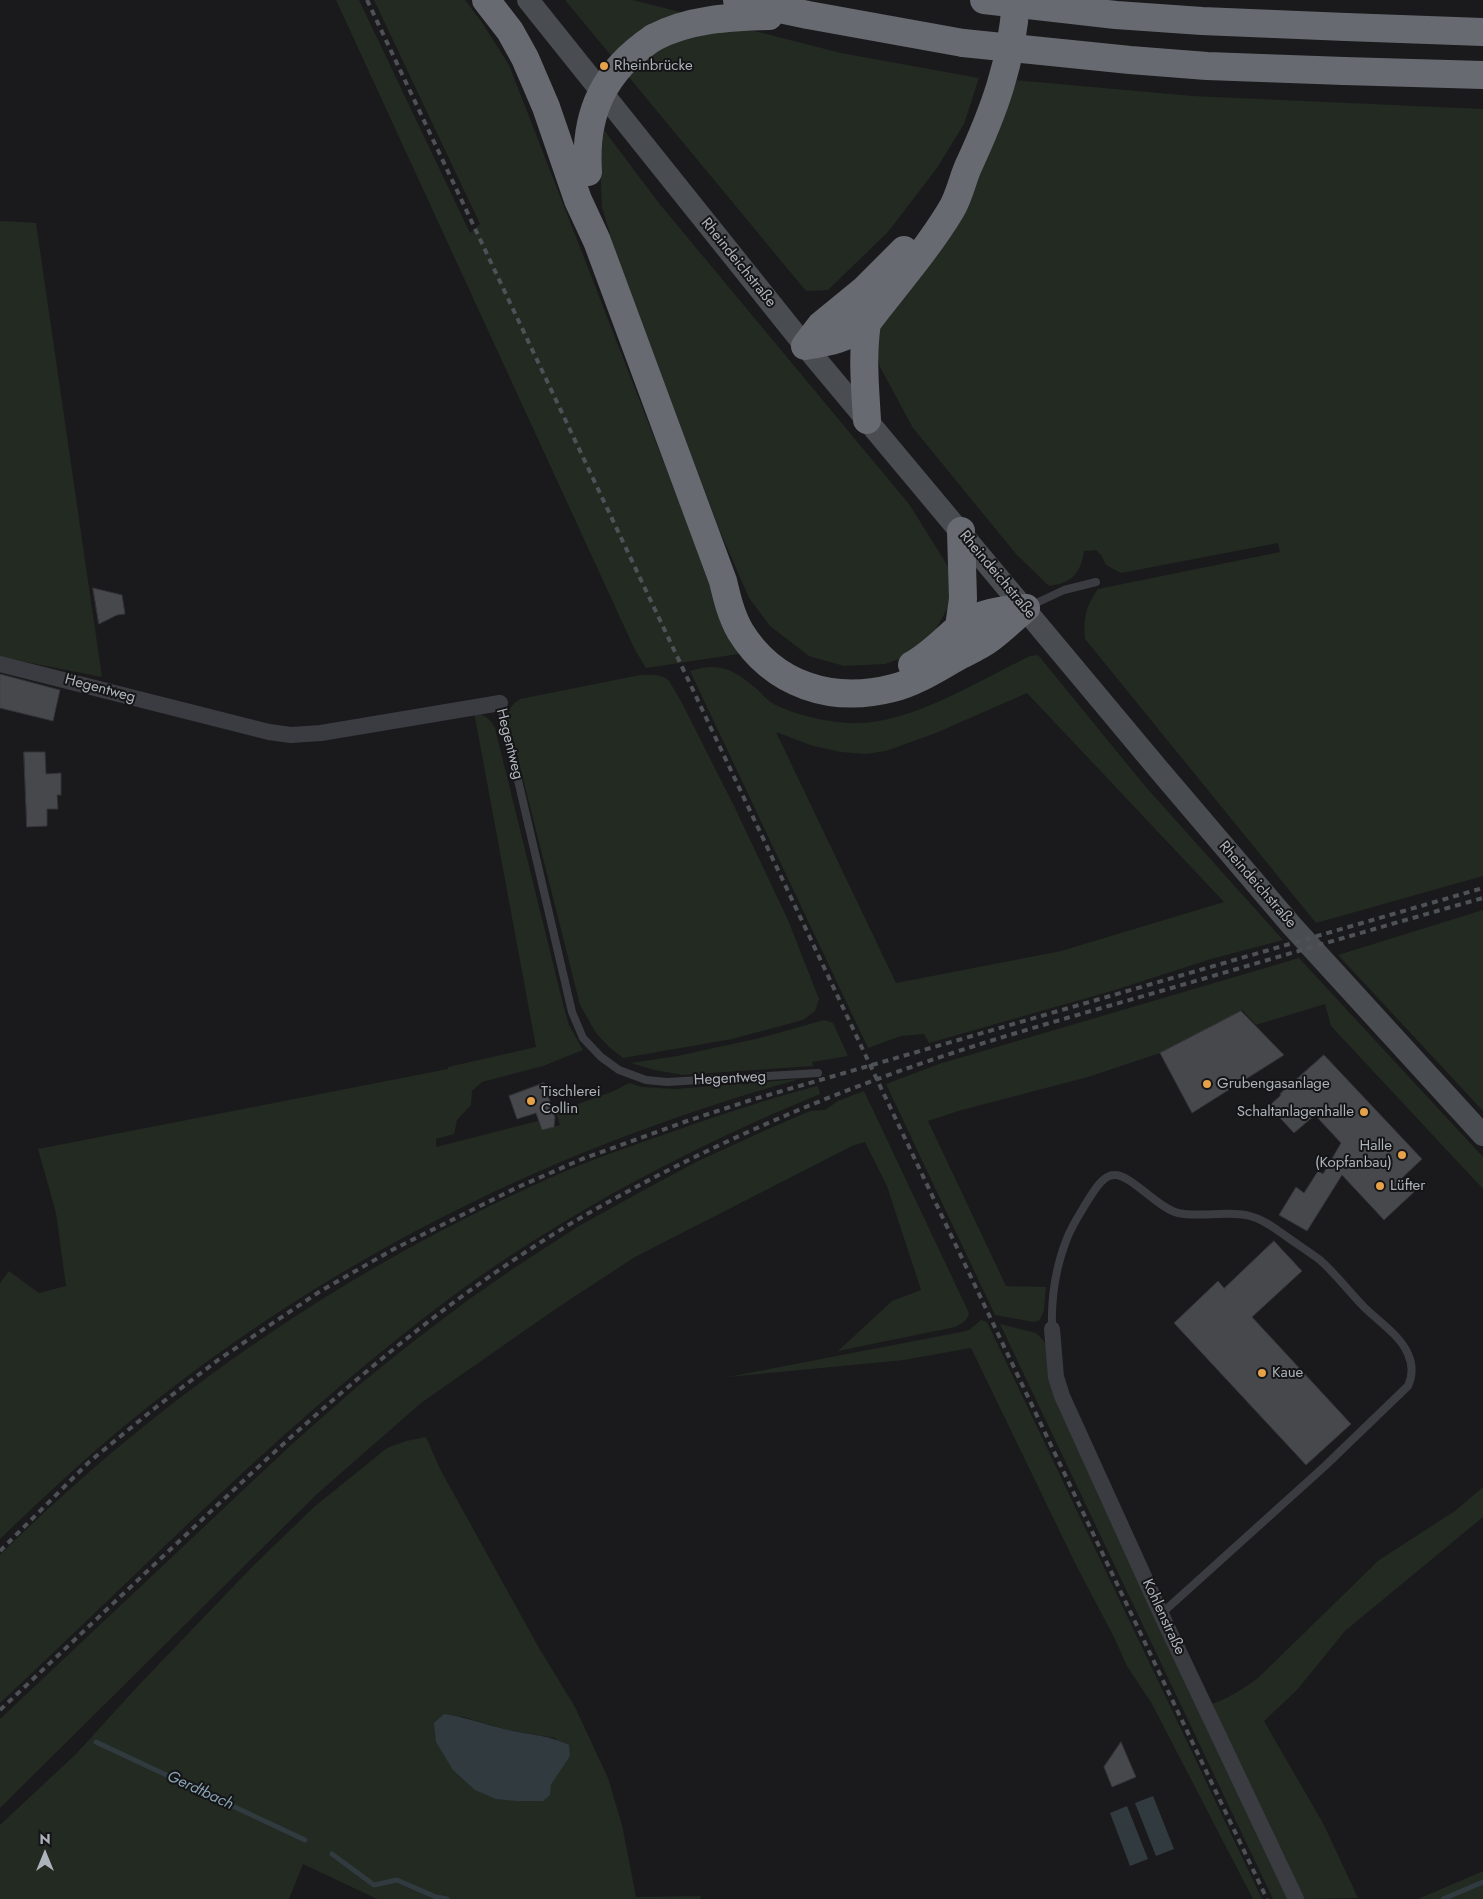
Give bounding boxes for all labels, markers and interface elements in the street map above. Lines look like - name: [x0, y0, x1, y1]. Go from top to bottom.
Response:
- place label: Rheinbrücke: [614, 57, 693, 75]
- marker: Rheinbrücke: [598, 60, 610, 72]
- street label: Rheindeichstraße: [697, 215, 779, 311]
- street label: Rheindeichstraße: [955, 527, 1039, 623]
- street label: Hegentweg: [63, 671, 137, 707]
- street label: Hegentweg: [492, 707, 526, 781]
- street label: Rheindeichstraße: [1214, 838, 1300, 932]
- street label: Hegentweg: [693, 1068, 767, 1090]
- place label: Grubengasanlage: [1217, 1075, 1330, 1093]
- marker: Grubengasanlage: [1201, 1078, 1213, 1090]
- place label: Tischlerei Collin: [541, 1083, 601, 1118]
- marker: Tischlerei Collin: [525, 1095, 537, 1107]
- place label: Schaltanlagenhalle: [1237, 1103, 1354, 1121]
- marker: Schaltanlagenhalle: [1358, 1106, 1370, 1118]
- place label: Halle (Kopfanbau): [1315, 1137, 1392, 1172]
- marker: Halle (Kopfanbau): [1396, 1149, 1408, 1161]
- place label: Lüfter: [1390, 1177, 1425, 1195]
- marker: Lüfter: [1374, 1180, 1386, 1192]
- place label: Kaue: [1272, 1364, 1303, 1382]
- marker: Kaue: [1256, 1367, 1268, 1379]
- street label: Kohlenstraße: [1138, 1576, 1188, 1658]
- water label: Gerdtbach: [164, 1767, 236, 1815]
- north arrow: [20, 1829, 70, 1879]
- text: N: [39, 1829, 51, 1849]

